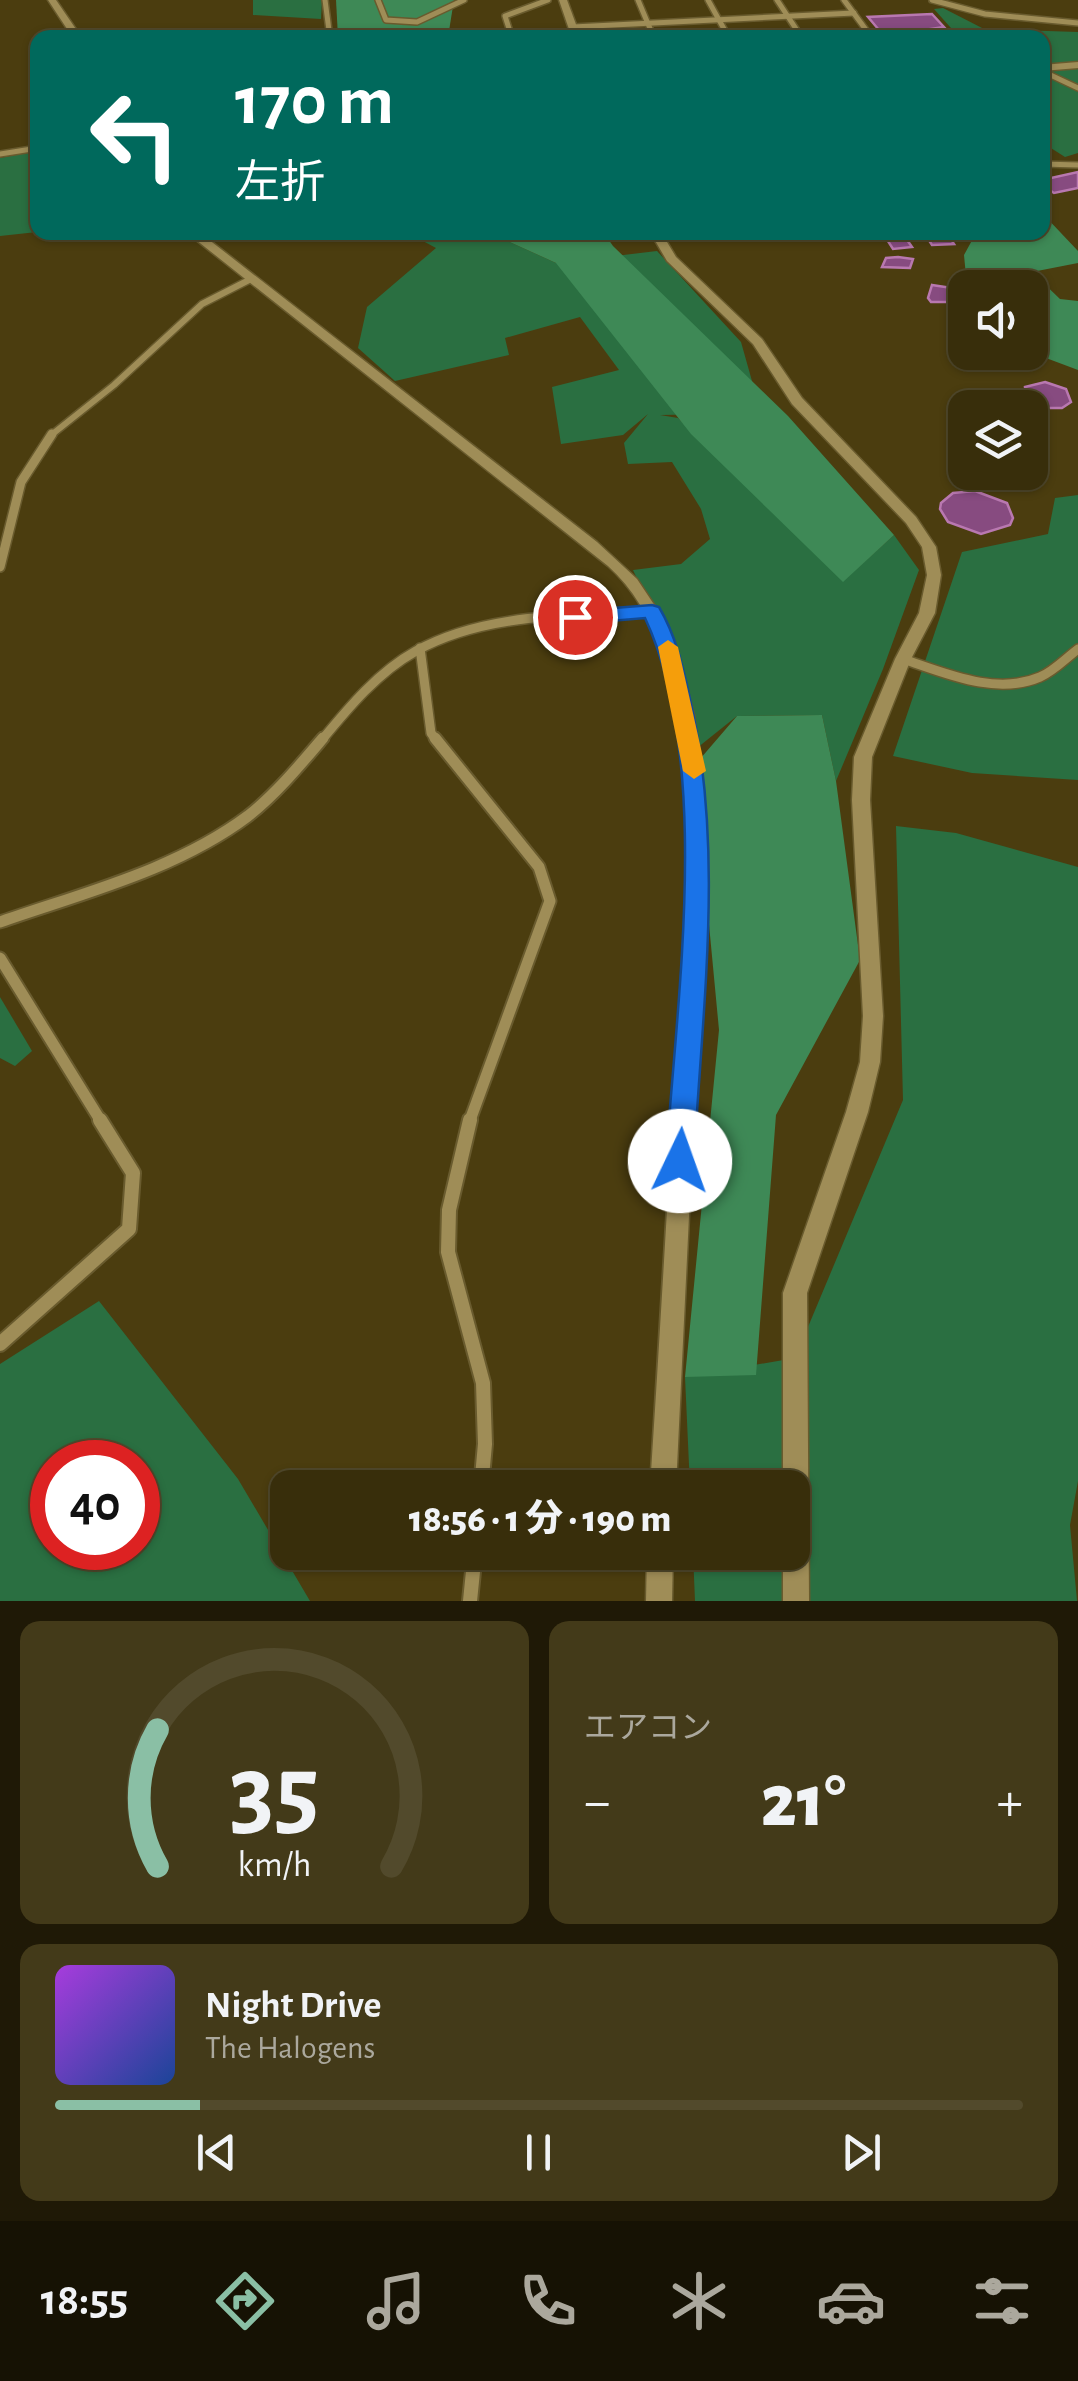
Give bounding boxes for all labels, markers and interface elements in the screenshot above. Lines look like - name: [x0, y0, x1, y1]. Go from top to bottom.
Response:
- text: 170 m: [235, 67, 394, 137]
- icon: left: [70, 70, 200, 200]
- text: 左折: [235, 161, 325, 206]
- map controls: [948, 270, 1048, 490]
- button: sound: [948, 270, 1048, 370]
- button: layers: [948, 390, 1048, 490]
- pin: [533, 575, 618, 660]
- icon: arrive: [548, 590, 603, 645]
- position arrow: [628, 1109, 732, 1213]
- speed limit sign: 40: [30, 1440, 160, 1570]
- text: 18:56 · 1 分 · 190 m: [409, 1501, 671, 1539]
- text: エアコン: [584, 1712, 712, 1744]
- text: 35: [230, 1741, 319, 1845]
- text: 21°: [761, 1765, 846, 1840]
- text: −: [584, 1775, 610, 1830]
- text: +: [997, 1775, 1023, 1830]
- text: km/h: [238, 1847, 311, 1883]
- text: Night Drive: [205, 1987, 381, 2025]
- text: The Halogens: [205, 2032, 375, 2064]
- icon: previous: [189, 2125, 244, 2180]
- icon: pause: [511, 2125, 566, 2180]
- icon: next: [834, 2125, 889, 2180]
- icon: directions: [210, 2266, 280, 2336]
- icon: music: [361, 2266, 431, 2336]
- icon: phone: [513, 2266, 583, 2336]
- icon: climate: [664, 2266, 734, 2336]
- icon: car: [816, 2266, 886, 2336]
- icon: filters: [967, 2266, 1037, 2336]
- text: 18:55: [41, 2278, 128, 2323]

